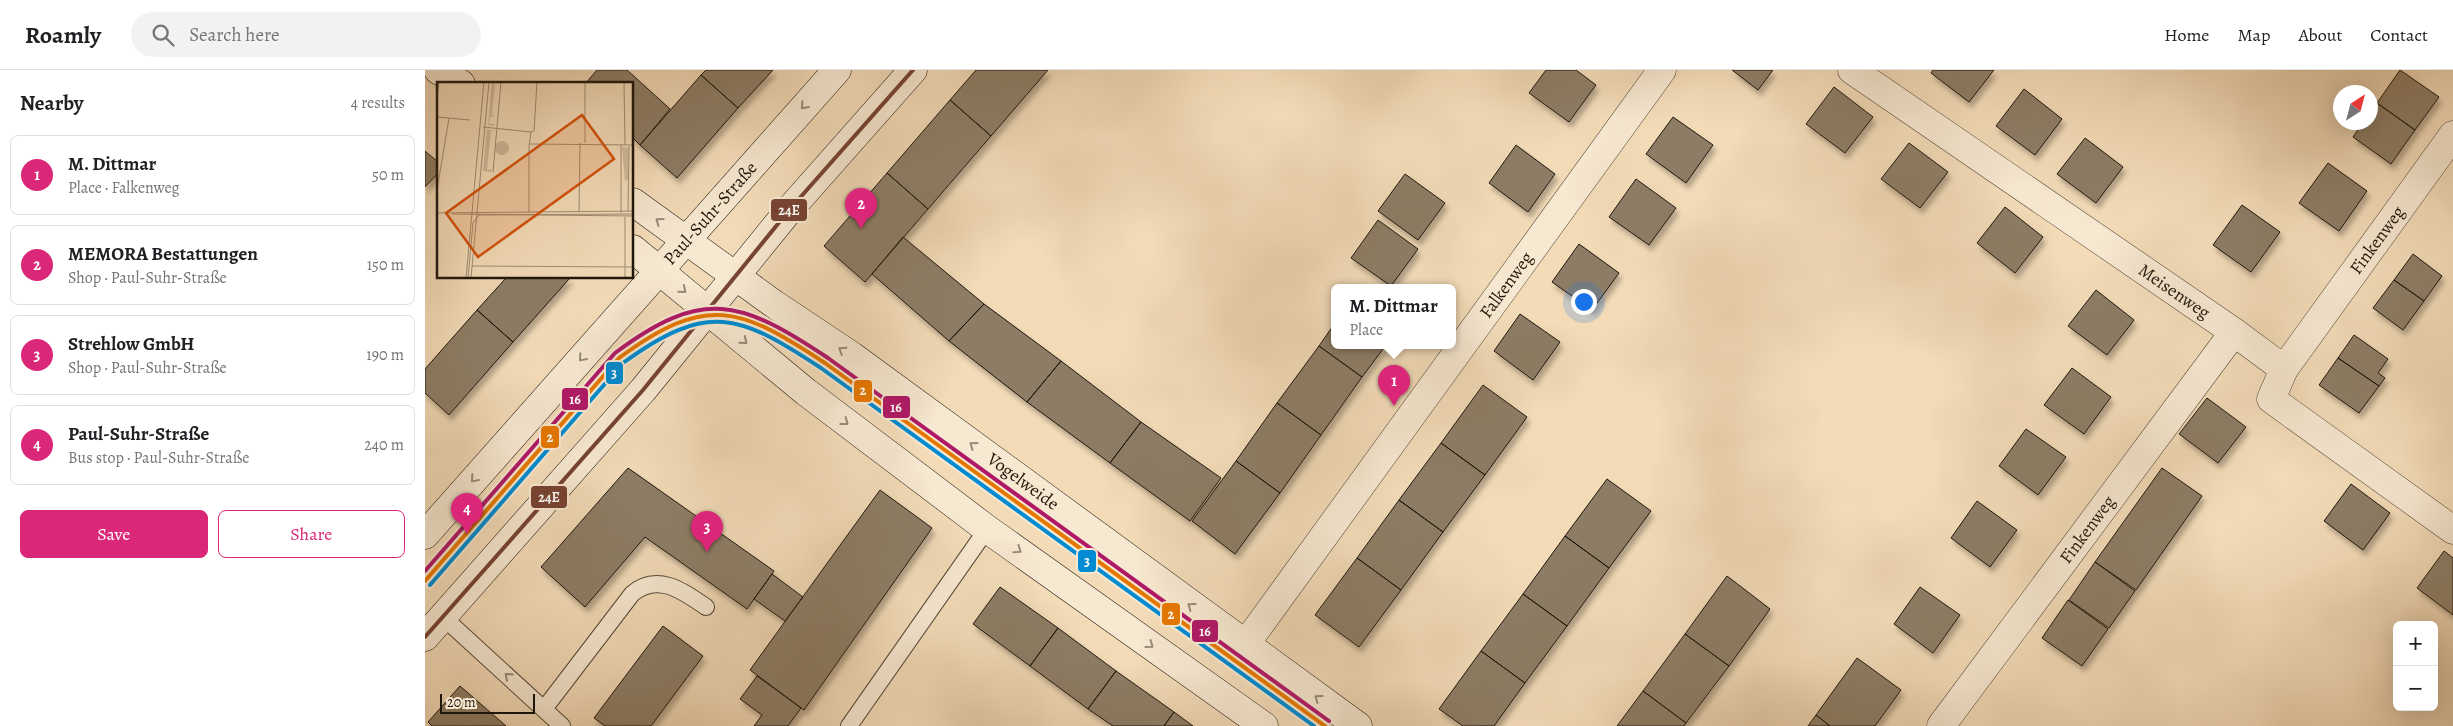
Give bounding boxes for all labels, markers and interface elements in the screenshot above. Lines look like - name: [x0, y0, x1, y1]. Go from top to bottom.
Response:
- search box: [131, 12, 481, 57]
- text: Roamly: [25, 19, 101, 51]
- icon: search: [149, 21, 177, 49]
- text: Search here: [189, 22, 280, 48]
- text: Home: [2164, 23, 2209, 47]
- text: Map: [2237, 23, 2270, 47]
- text: About: [2298, 23, 2342, 47]
- text: Contact: [2370, 23, 2428, 47]
- inset map: [437, 82, 634, 279]
- north arrow: [2333, 85, 2378, 130]
- text: Nearby: [20, 89, 83, 117]
- text: 4 results: [351, 92, 405, 114]
- one-way arrow: [801, 101, 810, 110]
- text: M. Dittmar: [68, 151, 156, 177]
- street label: Paul-Suhr-Straße: [658, 156, 762, 270]
- text: 1: [34, 164, 40, 186]
- text: 50 m: [372, 164, 404, 186]
- text: Place · Falkenweg: [68, 177, 180, 199]
- pin: 2: [845, 188, 877, 229]
- line badge: 24E: [770, 198, 808, 222]
- text: 24E: [778, 201, 800, 220]
- street label: Finkenweg: [2344, 201, 2410, 279]
- one-way arrow: [655, 218, 665, 227]
- text: MEMORA Bestattungen: [68, 241, 258, 267]
- street label: Falkenweg: [1474, 247, 1539, 323]
- text: 2: [33, 254, 41, 276]
- text: 150 m: [367, 254, 404, 276]
- street label: Meisenweg: [2134, 258, 2215, 324]
- text: Shop · Paul-Suhr-Straße: [68, 267, 227, 289]
- popup: [1331, 284, 1456, 349]
- one-way arrow: [677, 285, 686, 294]
- your location: [1571, 289, 1597, 315]
- text: M. Dittmar: [1349, 293, 1438, 319]
- text: Place: [1349, 319, 1383, 341]
- text: Strehlow GmbH: [68, 331, 195, 357]
- one-way arrow: [739, 335, 748, 344]
- text: 3: [34, 344, 40, 366]
- text: 190 m: [366, 344, 404, 366]
- one-way arrow: [838, 347, 848, 356]
- one-way arrow: [579, 352, 588, 361]
- text: Shop · Paul-Suhr-Straße: [68, 357, 227, 379]
- line badge: 3: [605, 361, 624, 385]
- text: 3: [611, 364, 617, 383]
- pin: 1: [1378, 365, 1410, 406]
- line badge: 2: [853, 379, 873, 403]
- text: 2: [860, 381, 867, 400]
- line badge: 16: [561, 387, 589, 411]
- text: 16: [569, 390, 581, 409]
- line badge: 16: [882, 395, 911, 419]
- text: 16: [890, 398, 902, 417]
- one-way arrow: [839, 416, 848, 424]
- text: Paul-Suhr-Straße: [68, 421, 209, 447]
- line badge: 2: [540, 425, 560, 449]
- text: 2: [547, 428, 554, 447]
- text: 4: [33, 434, 41, 456]
- text: 240 m: [364, 434, 404, 456]
- one-way arrow: [970, 443, 979, 451]
- street label: Vogelweide: [982, 446, 1064, 516]
- text: Bus stop · Paul-Suhr-Straße: [68, 447, 249, 469]
- one-way arrow: [471, 474, 480, 483]
- line badge: 24E: [530, 485, 568, 509]
- text: 24E: [538, 488, 560, 507]
- street label: Finkenweg: [2054, 490, 2121, 568]
- pin: 4: [451, 493, 483, 534]
- button: Save: [20, 510, 208, 558]
- button: Share: [218, 510, 405, 558]
- pin: 3: [691, 511, 723, 552]
- one-way arrow: [1012, 544, 1021, 553]
- line badge: 3: [1077, 549, 1097, 573]
- text: 3: [1084, 552, 1090, 571]
- line badge: 2: [1161, 602, 1181, 626]
- one-way arrow: [1188, 603, 1197, 611]
- text: 2: [1168, 605, 1175, 624]
- line badge: 16: [1191, 619, 1219, 643]
- map controls: [2393, 621, 2438, 711]
- button: +: [2393, 621, 2438, 666]
- text: 16: [1199, 622, 1211, 641]
- one-way arrow: [1144, 639, 1154, 648]
- button: −: [2393, 666, 2438, 711]
- one-way arrow: [504, 673, 513, 682]
- scale bar: [440, 691, 535, 714]
- text: 20 m: [447, 693, 476, 712]
- one-way arrow: [1315, 695, 1324, 703]

